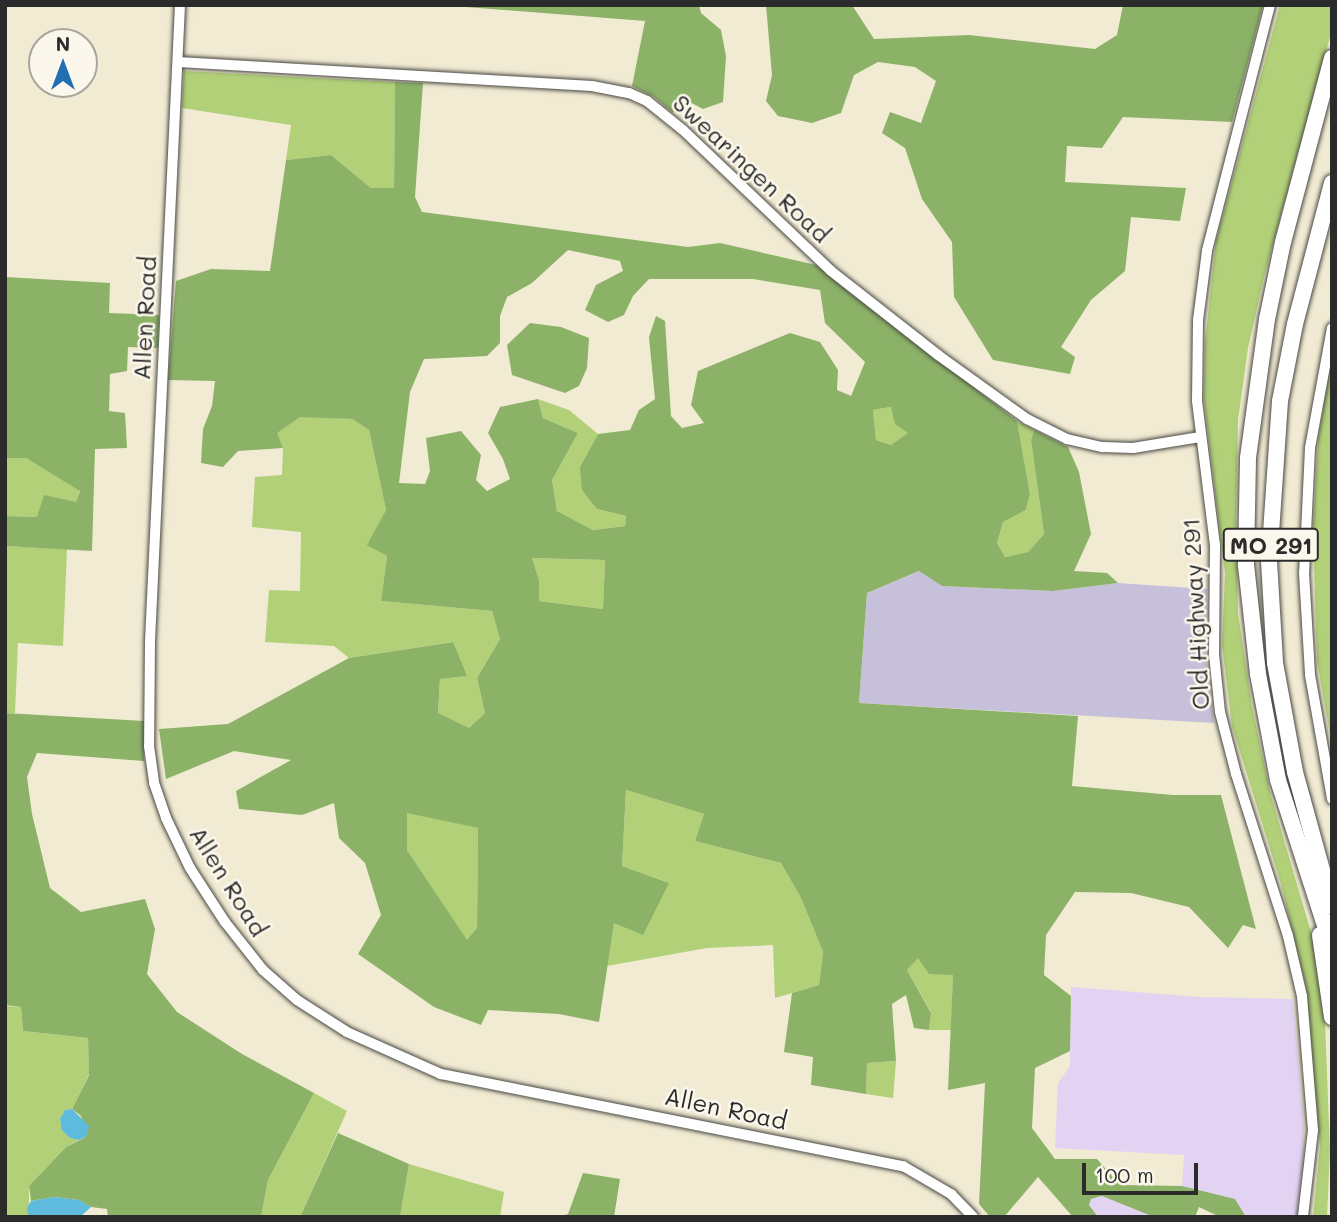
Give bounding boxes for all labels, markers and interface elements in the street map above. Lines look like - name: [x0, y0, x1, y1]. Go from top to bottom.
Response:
- north arrow: [28, 28, 98, 98]
- text: N: [56, 31, 70, 56]
- street label: Swearingen Road: [668, 88, 836, 248]
- street label: Allen Road: [126, 255, 162, 381]
- street label: Old Highway 291: [1176, 517, 1214, 711]
- road number: MO 291: [1222, 526, 1320, 565]
- street label: Allen Road: [184, 821, 274, 941]
- street label: Allen Road: [662, 1081, 790, 1135]
- scale bar: [1085, 1148, 1200, 1192]
- text: 100 m: [1095, 1161, 1154, 1188]

